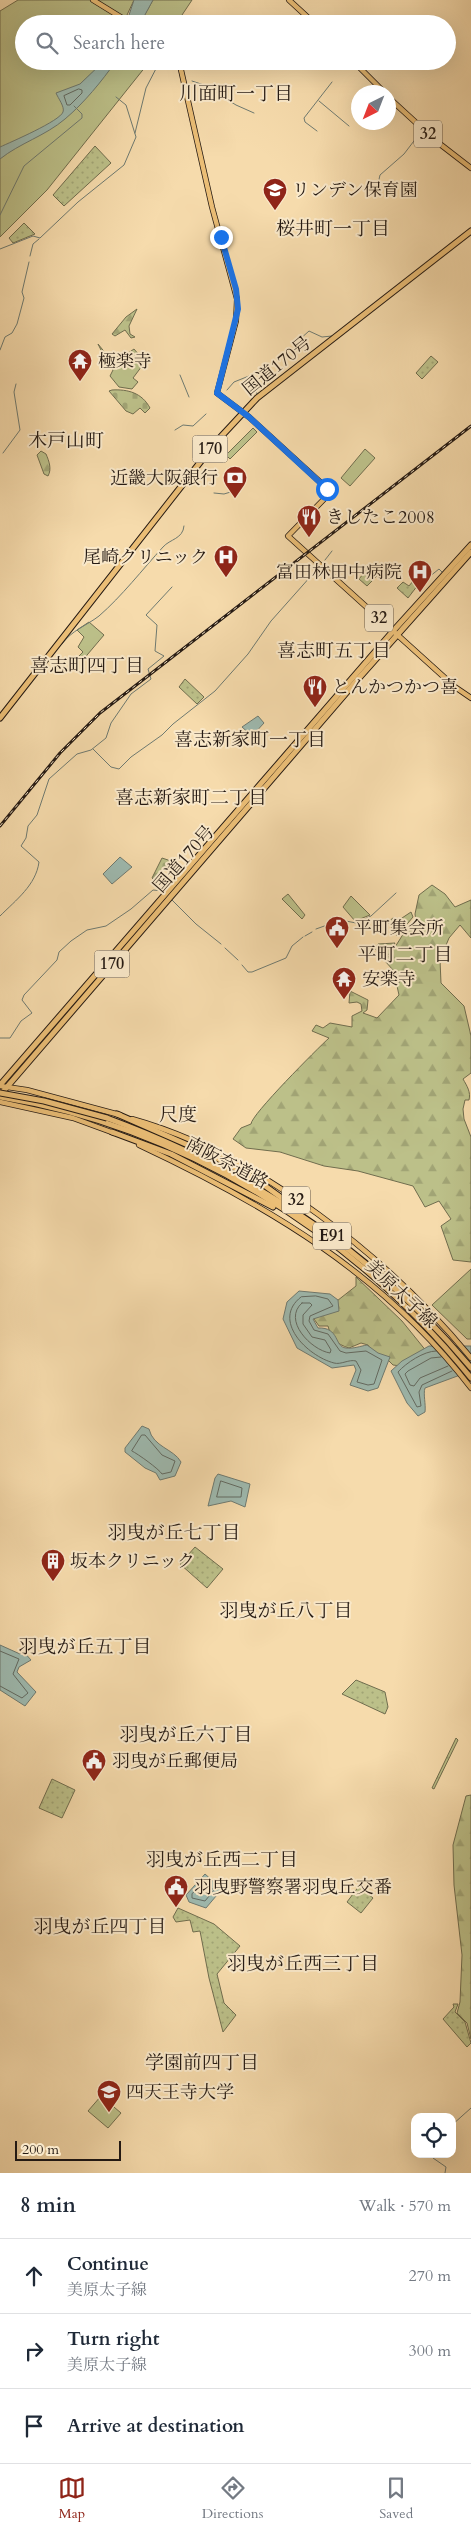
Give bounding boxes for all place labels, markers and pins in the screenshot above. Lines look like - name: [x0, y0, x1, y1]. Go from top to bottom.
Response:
- school or university icon: リンデン保育園: [262, 177, 288, 211]
- place label: リンデン保育園: [292, 178, 418, 203]
- temple icon: 極楽寺: [67, 348, 93, 382]
- place label: 極楽寺: [98, 349, 152, 374]
- bank icon: 近畿大阪銀行: [222, 465, 248, 499]
- place label: 近畿大阪銀行: [110, 466, 218, 491]
- restaurant icon: きしたこ2008: [296, 504, 322, 538]
- place label: きしたこ2008: [326, 505, 435, 530]
- hospital icon: 尾崎クリニック: [213, 544, 239, 578]
- place label: 尾崎クリニック: [83, 545, 208, 570]
- hospital icon: 富田林田中病院: [407, 559, 433, 593]
- place label: 富田林田中病院: [276, 560, 402, 585]
- restaurant icon: とんかつかつ喜: [302, 674, 328, 708]
- place label: とんかつかつ喜: [332, 675, 458, 700]
- public building icon: 平町集会所: [324, 915, 350, 949]
- place label: 平町集会所: [354, 916, 444, 941]
- temple icon: 安楽寺: [331, 966, 357, 1000]
- place label: 安楽寺: [362, 967, 416, 992]
- building icon: 坂本クリニック: [40, 1548, 66, 1582]
- place label: 坂本クリニック: [70, 1549, 195, 1574]
- public building icon: 羽曳が丘郵便局: [81, 1748, 107, 1782]
- place label: 羽曳が丘郵便局: [112, 1749, 238, 1774]
- public building icon: 羽曳野警察署羽曳丘交番: [163, 1874, 189, 1908]
- place label: 羽曳野警察署羽曳丘交番: [194, 1875, 392, 1900]
- school or university icon: 四天王寺大学: [96, 2079, 122, 2113]
- place label: 四天王寺大学: [126, 2080, 234, 2105]

